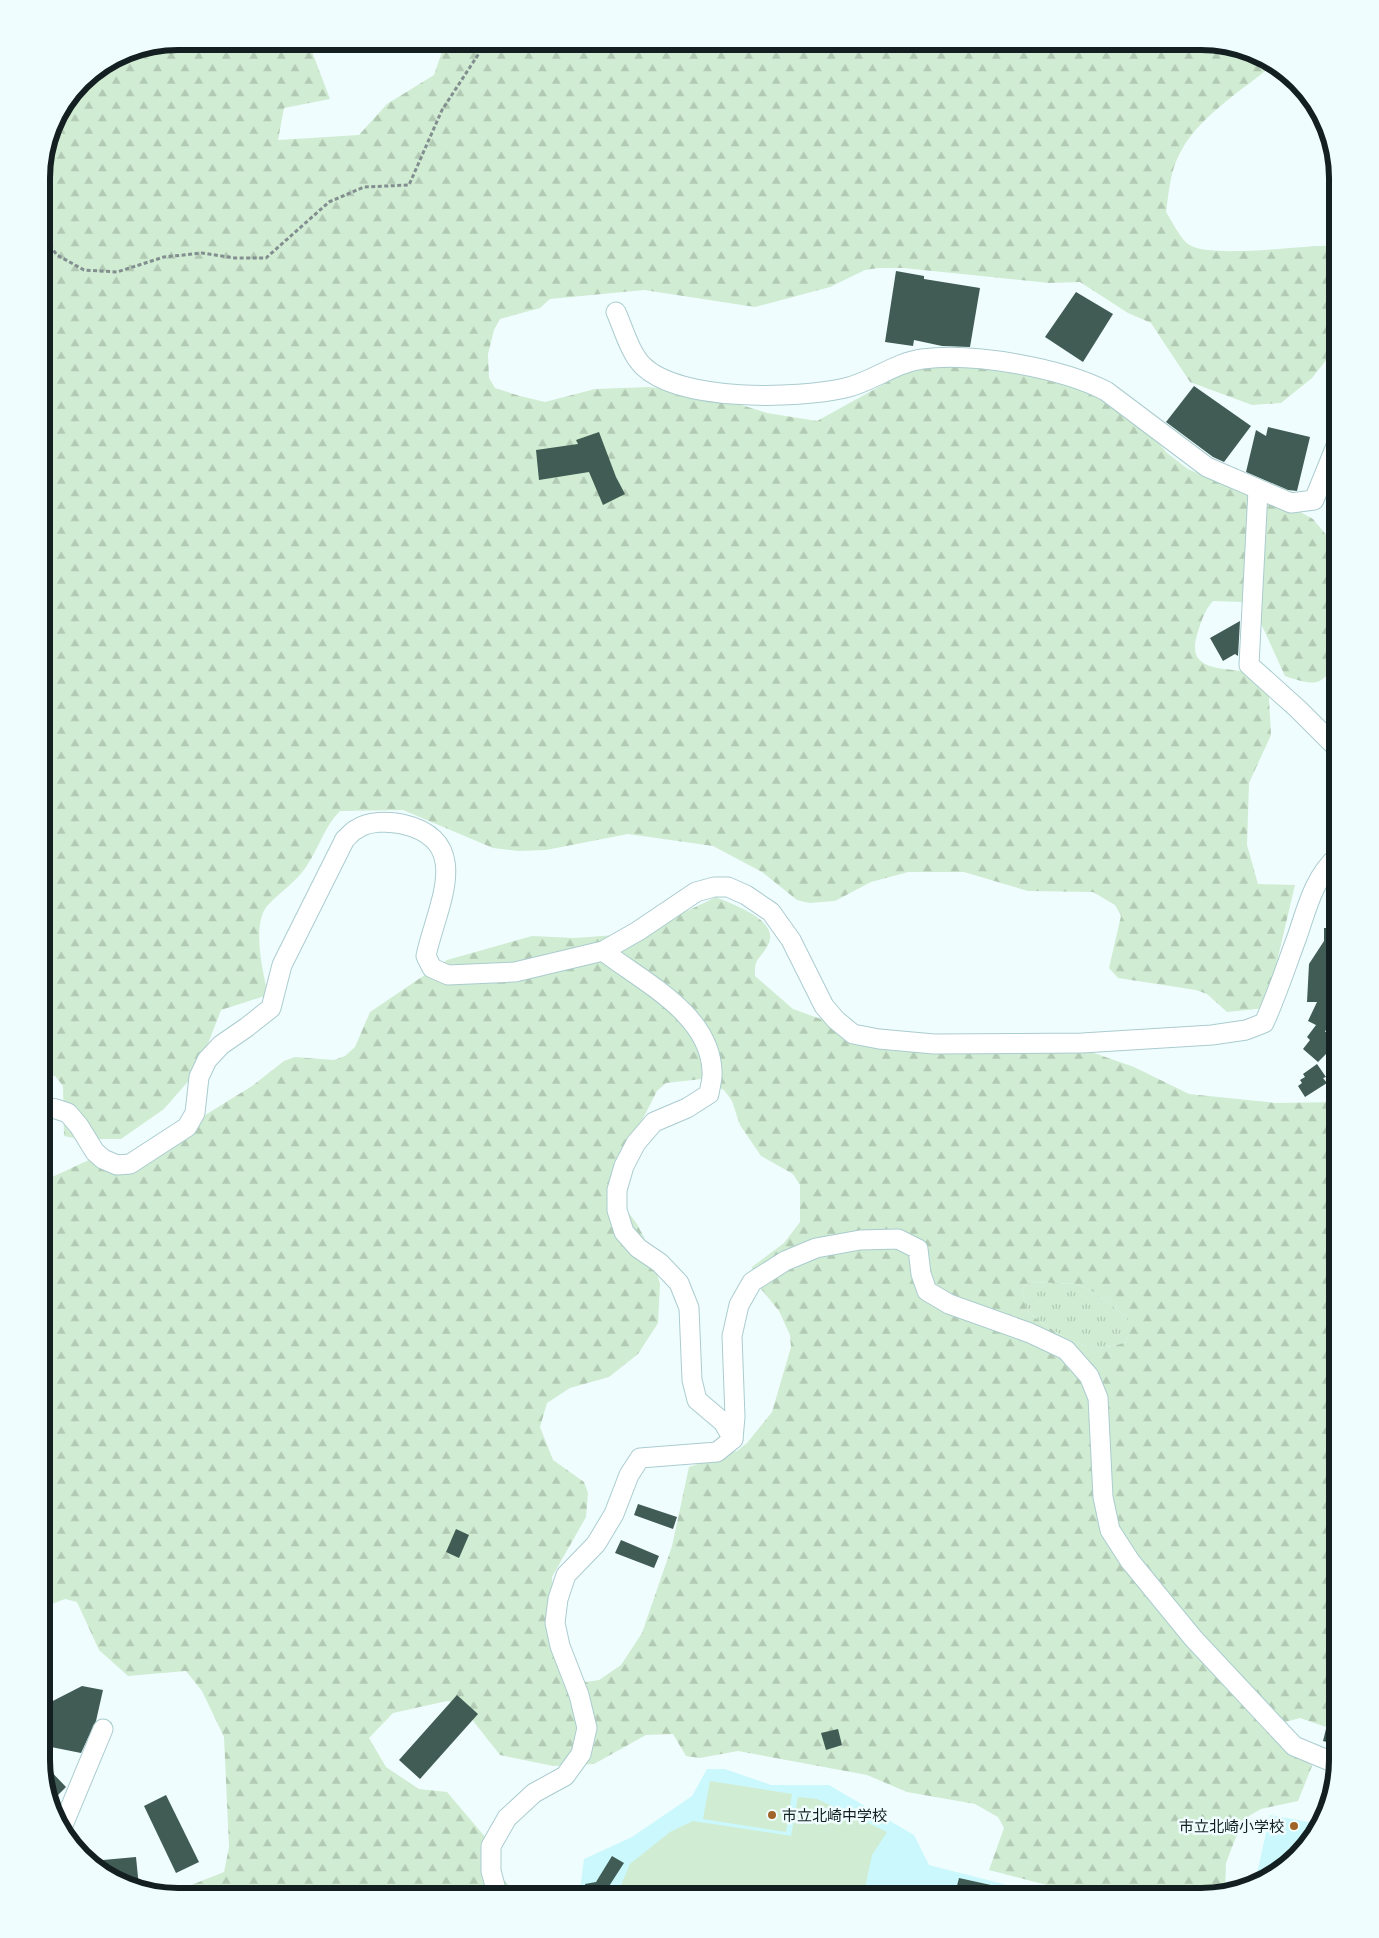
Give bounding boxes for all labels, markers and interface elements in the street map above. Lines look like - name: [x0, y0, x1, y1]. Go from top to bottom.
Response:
- place label: 市立北崎中学校: [782, 1806, 887, 1824]
- marker: 市立北崎中学校: [766, 1809, 778, 1821]
- place label: 市立北崎小学校: [1179, 1817, 1284, 1835]
- marker: 市立北崎小学校: [1288, 1820, 1300, 1832]

